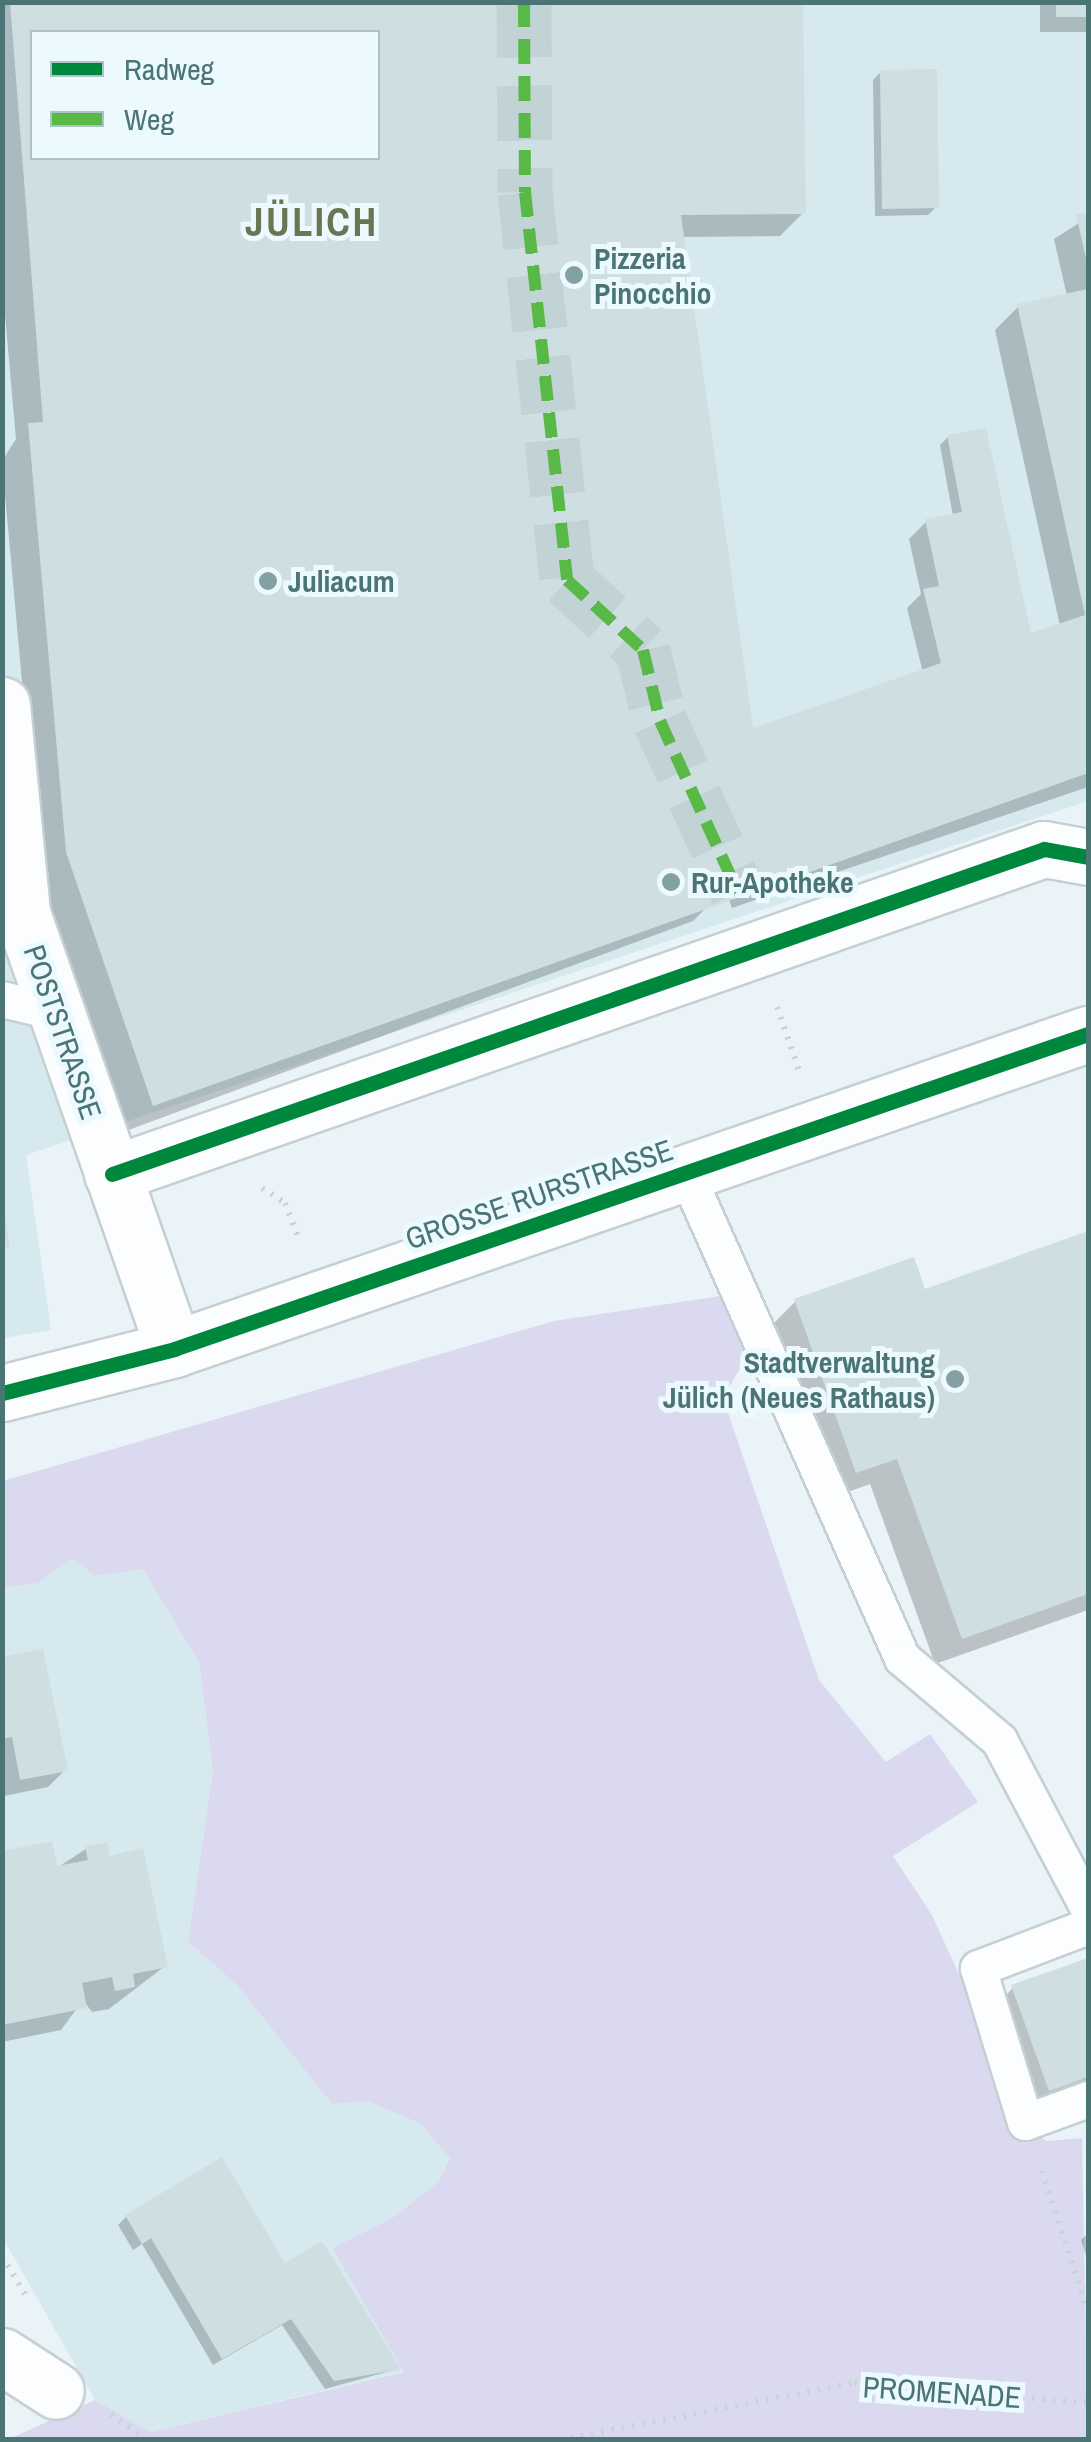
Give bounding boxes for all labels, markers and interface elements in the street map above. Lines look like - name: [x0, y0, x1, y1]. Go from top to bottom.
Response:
- legend: [30, 30, 380, 160]
- text: Radweg: [124, 49, 214, 89]
- text: Weg: [124, 99, 174, 139]
- district label: JÜLICH: [245, 198, 379, 246]
- place label: Pizzeria Pinocchio: [594, 240, 712, 310]
- marker: Pizzeria Pinocchio: [563, 264, 585, 286]
- place label: Juliacum: [288, 563, 395, 599]
- marker: Juliacum: [257, 570, 279, 592]
- place label: Rur-Apotheke: [691, 864, 854, 900]
- marker: Rur-Apotheke: [660, 871, 682, 893]
- street label: POSTSTRASSE: [16, 940, 110, 1124]
- street label: GROSSE RURSTRASSE: [401, 1131, 677, 1257]
- place label: Stadtverwaltung Jülich (Neues Rathaus): [663, 1344, 935, 1414]
- marker: Stadtverwaltung Jülich (Neues Rathaus): [944, 1368, 966, 1390]
- street label: PROMENADE: [862, 2369, 1022, 2415]

